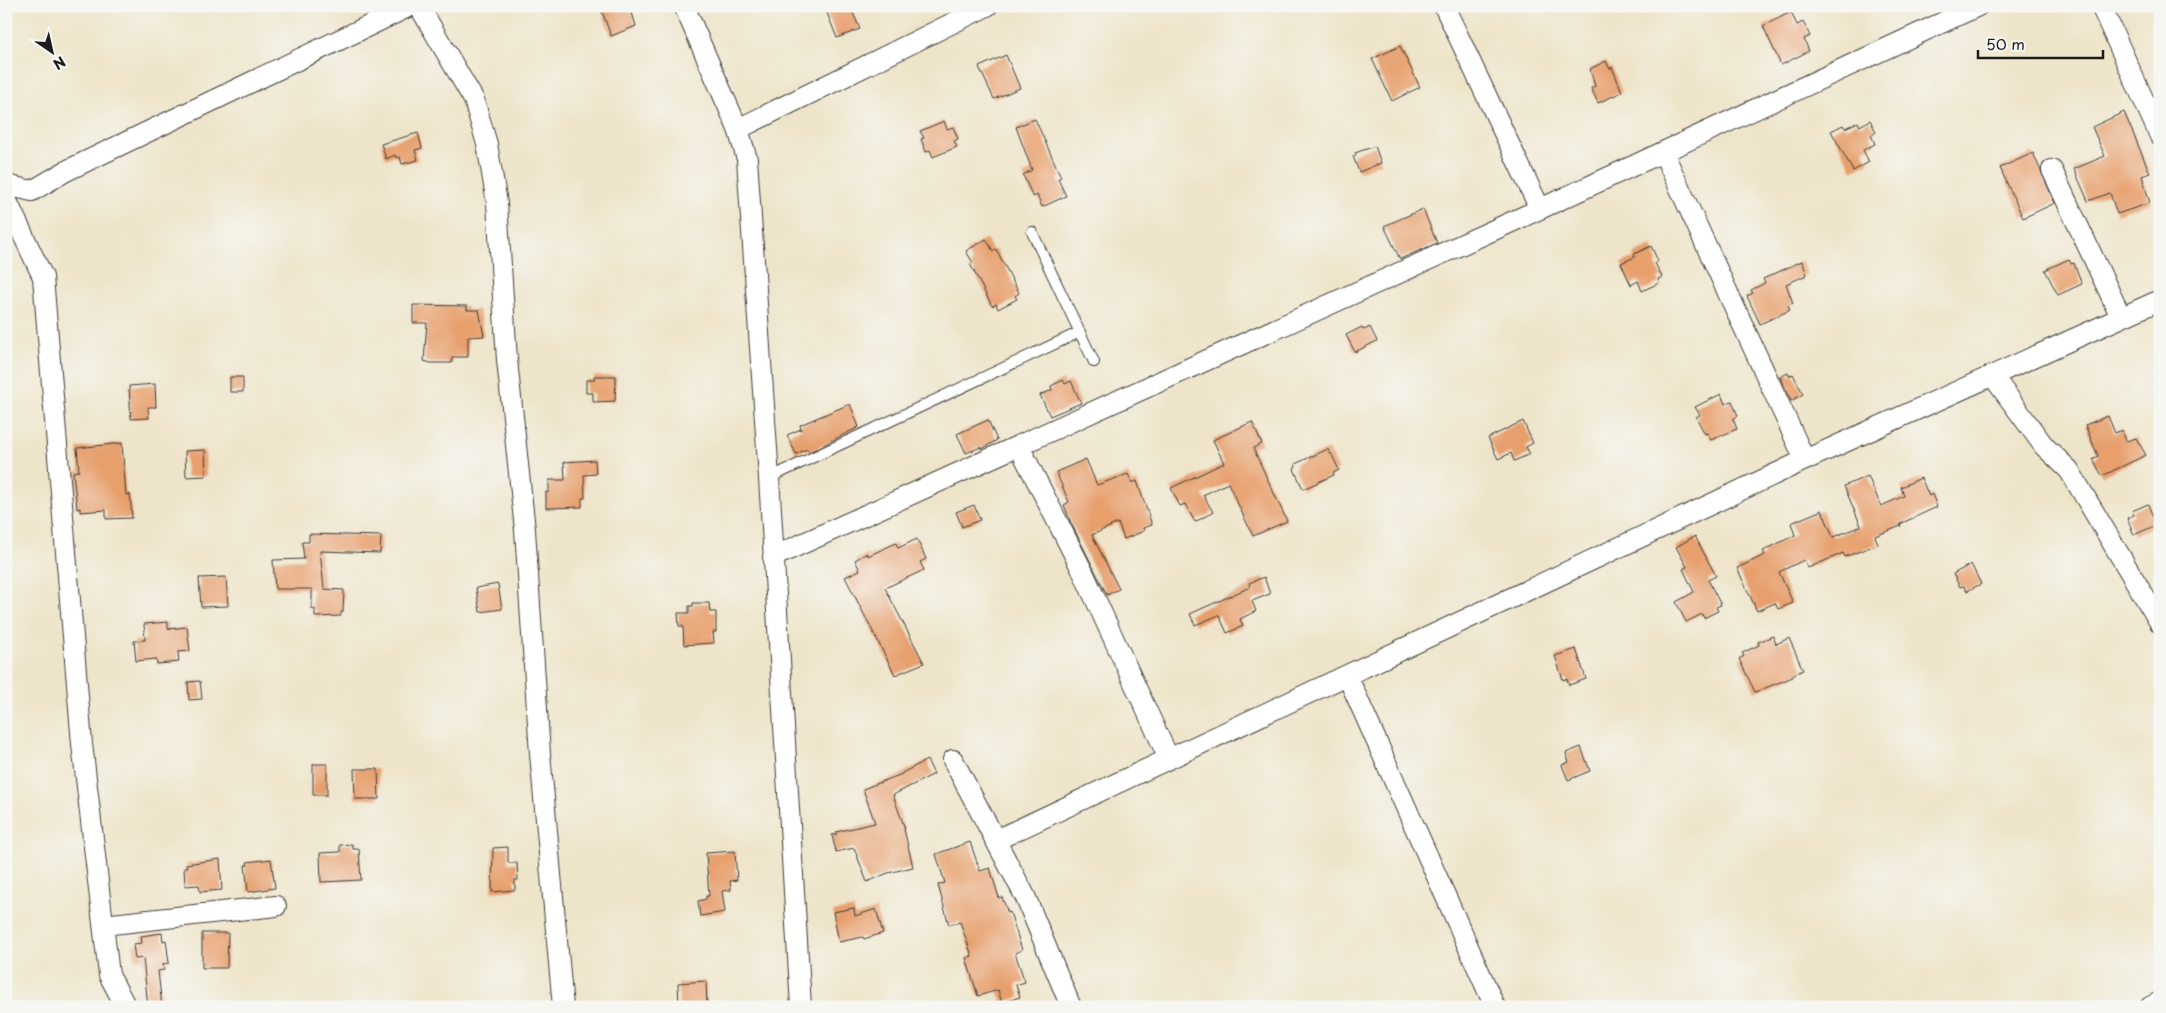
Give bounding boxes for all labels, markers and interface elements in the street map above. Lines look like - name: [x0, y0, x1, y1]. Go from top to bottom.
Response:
- north arrow: [28, 28, 78, 78]
- scale bar: [1978, 28, 2104, 60]
- text: 50 m: [1986, 32, 2025, 55]
- text: N: [49, 51, 70, 75]

